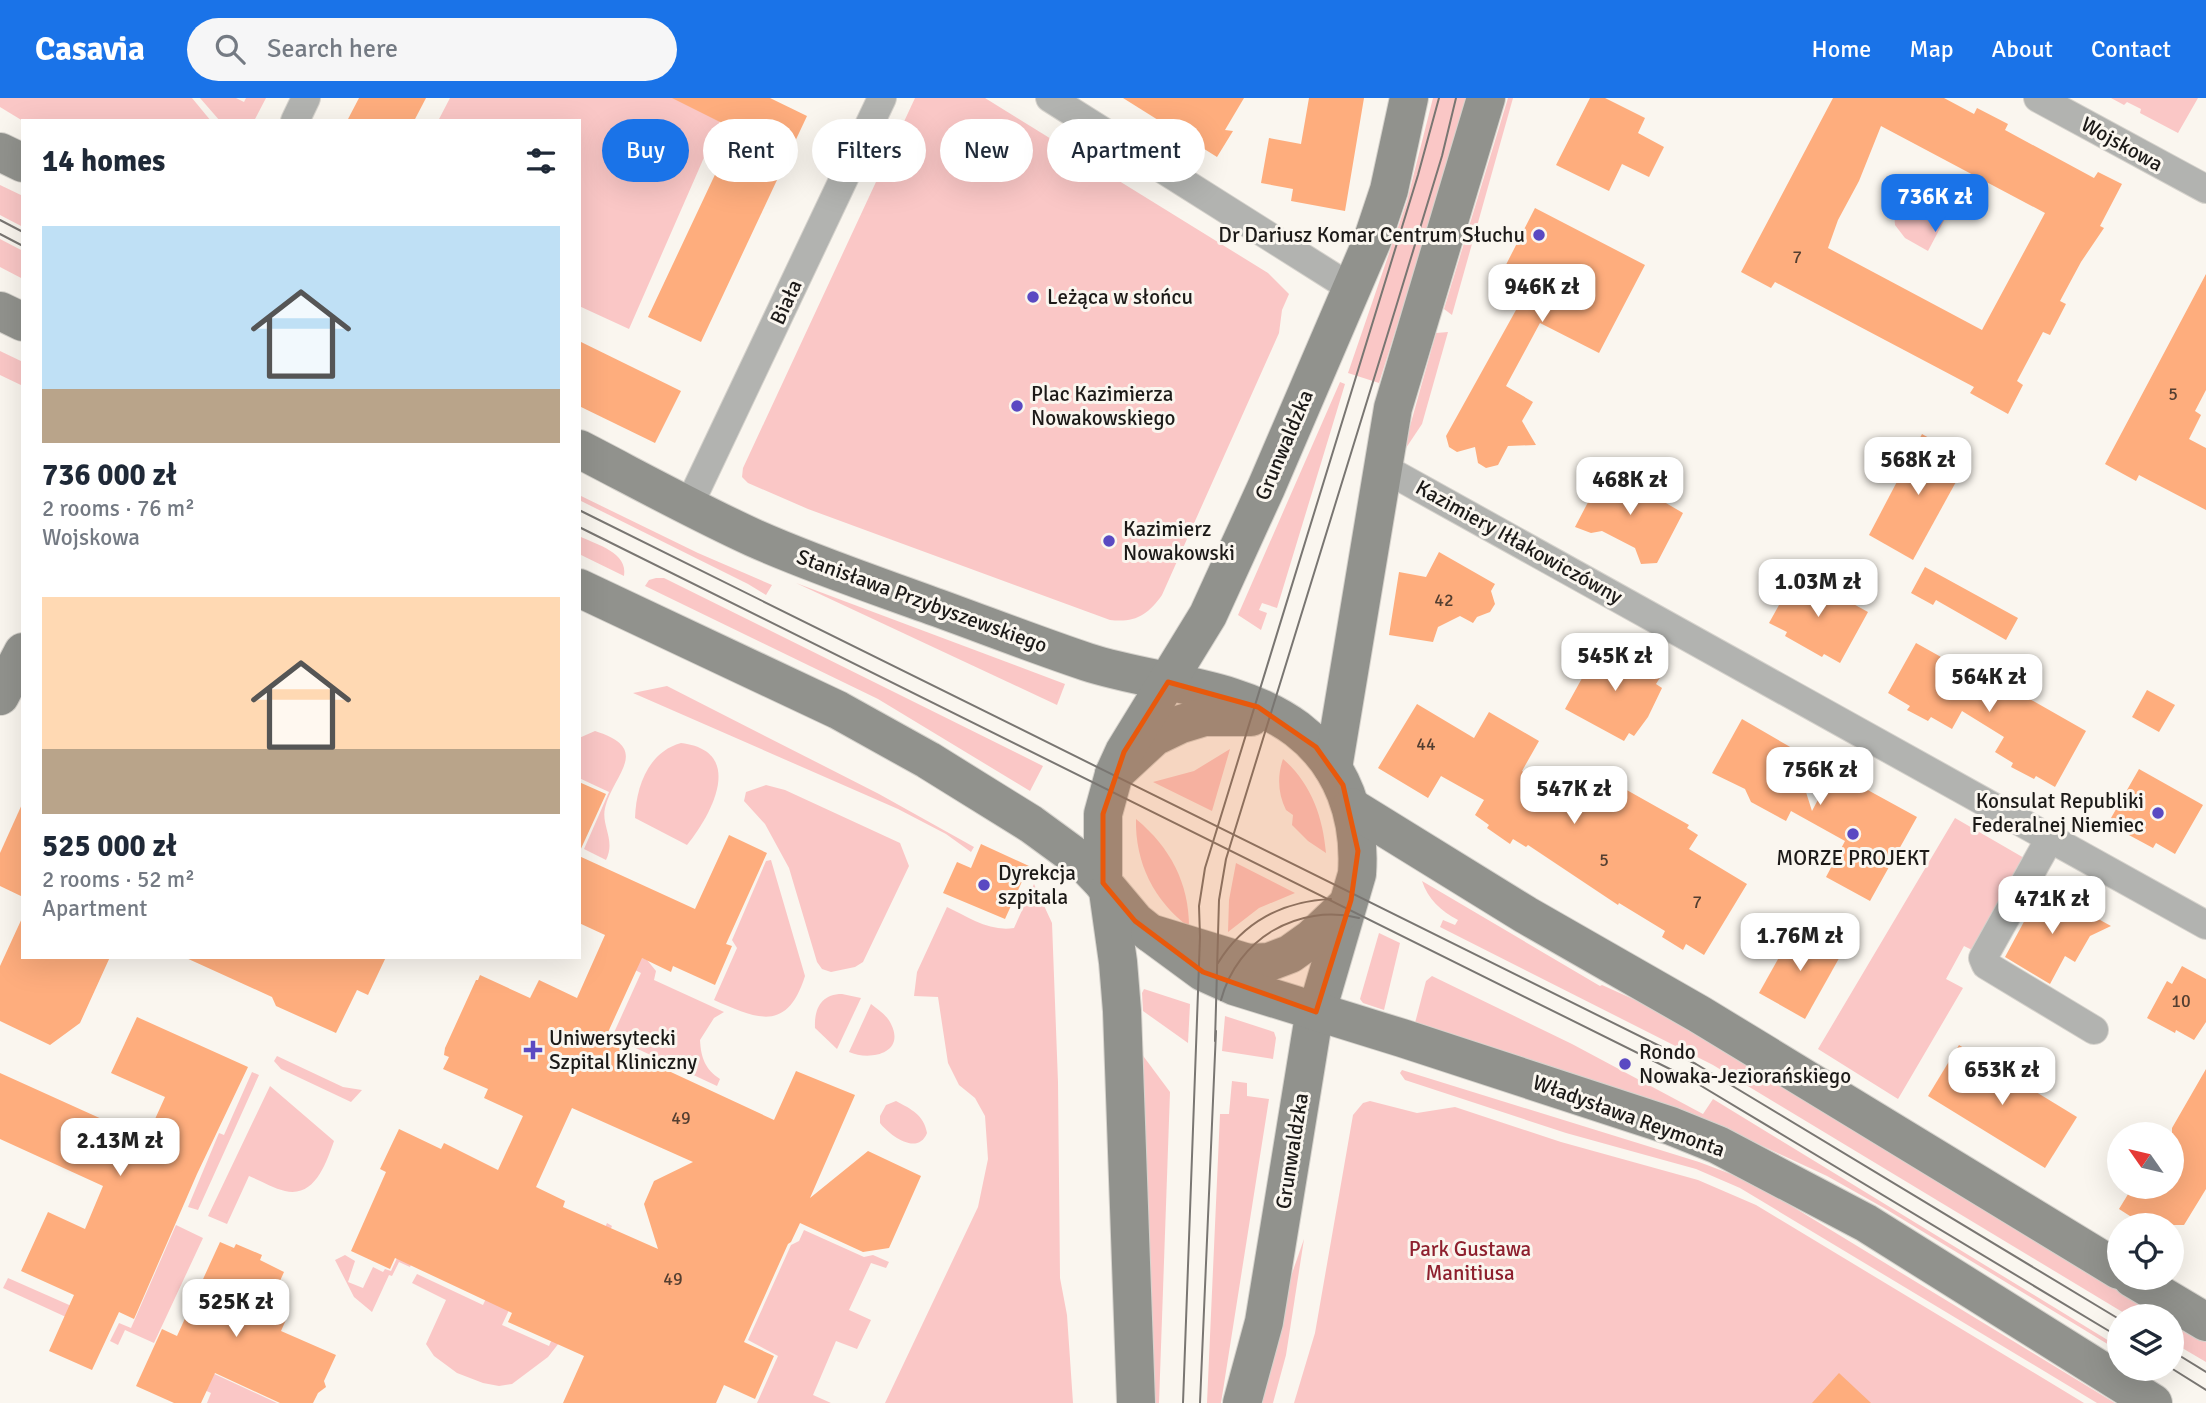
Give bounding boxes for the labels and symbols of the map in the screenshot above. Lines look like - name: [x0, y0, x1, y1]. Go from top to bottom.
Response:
- street label: Wojskowa: [2077, 111, 2167, 177]
- pin: 736K zł: [1870, 174, 2000, 234]
- place label: Dr Dariusz Komar Centrum Słuchu: [1218, 222, 1525, 248]
- marker: Dr Dariusz Komar Centrum Słuchu: [1531, 227, 1547, 243]
- house number: 7: [1792, 246, 1802, 268]
- pin: 946K zł: [1477, 264, 1607, 324]
- street label: Biała: [764, 275, 808, 329]
- place label: Leżąca w słońcu: [1047, 284, 1193, 310]
- marker: Leżąca w słońcu: [1025, 289, 1041, 305]
- place label: Plac Kazimierza Nowakowskiego: [1031, 381, 1175, 431]
- house number: 5: [2168, 383, 2178, 405]
- street label: Grunwaldzka: [1249, 386, 1319, 504]
- marker: Plac Kazimierza Nowakowskiego: [1009, 398, 1025, 414]
- pin: 568K zł: [1853, 438, 1983, 497]
- pin: 468K zł: [1565, 458, 1695, 517]
- street label: Kazimiery Iłłakowiczówny: [1411, 474, 1627, 610]
- place label: Kazimierz Nowakowski: [1123, 516, 1235, 566]
- marker: Kazimierz Nowakowski: [1101, 533, 1117, 549]
- street label: Stanisława Przybyszewskiego: [793, 544, 1051, 658]
- pin: 1.03M zł: [1746, 560, 1890, 619]
- house number: 42: [1434, 589, 1454, 611]
- pin: 545K zł: [1550, 634, 1680, 693]
- pin: 564K zł: [1924, 654, 2054, 714]
- house number: 44: [1416, 733, 1436, 755]
- pin: 756K zł: [1755, 748, 1885, 807]
- pin: 547K zł: [1509, 766, 1639, 826]
- place label: Konsulat Republiki Federalnej Niemiec: [1971, 788, 2144, 838]
- marker: Konsulat Republiki Federalnej Niemiec: [2150, 805, 2166, 821]
- marker: MORZE PROJEKT: [1845, 826, 1861, 842]
- place label: MORZE PROJEKT: [1776, 845, 1930, 871]
- house number: 5: [1599, 849, 1609, 871]
- place label: Dyrekcja szpitala: [998, 860, 1076, 910]
- pin: 471K zł: [1987, 876, 2117, 936]
- marker: Dyrekcja szpitala: [976, 877, 992, 893]
- house number: 7: [1692, 891, 1702, 913]
- pin: 1.76M zł: [1728, 914, 1872, 973]
- house number: 10: [2171, 990, 2191, 1012]
- place label: Uniwersytecki Szpital Kliniczny: [549, 1025, 697, 1075]
- place label: Rondo Nowaka-Jeziorańskiego: [1639, 1039, 1851, 1089]
- marker: Uniwersytecki Szpital Kliniczny: [523, 1040, 543, 1060]
- pin: 653K zł: [1937, 1048, 2067, 1107]
- marker: Rondo Nowaka-Jeziorańskiego: [1617, 1056, 1633, 1072]
- street label: Władysława Reymonta: [1529, 1069, 1729, 1163]
- street label: Grunwaldzka: [1270, 1091, 1314, 1211]
- house number: 49: [671, 1107, 691, 1129]
- pin: 2.13M zł: [48, 1118, 192, 1178]
- north arrow: [2107, 1122, 2184, 1199]
- park label: Park Gustawa Manitiusa: [1409, 1236, 1531, 1286]
- house number: 49: [663, 1268, 683, 1290]
- pin: 525K zł: [171, 1280, 301, 1339]

